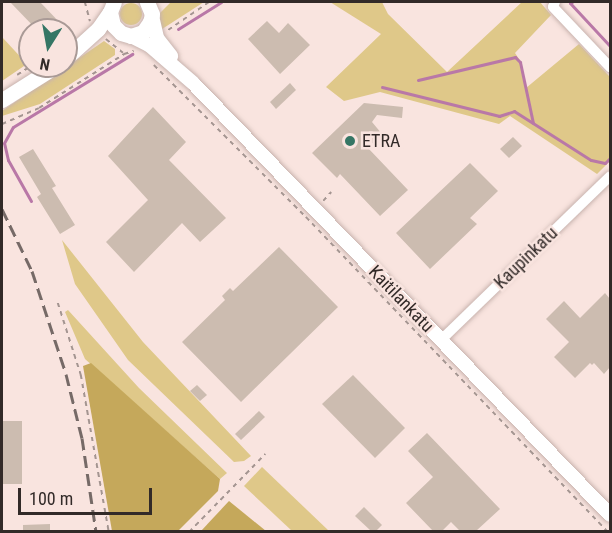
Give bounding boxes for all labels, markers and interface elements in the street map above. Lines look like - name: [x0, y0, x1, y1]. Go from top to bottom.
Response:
- north arrow: [18, 18, 78, 78]
- text: N: [38, 54, 51, 74]
- place label: ETRA: [362, 130, 400, 152]
- marker: ETRA: [343, 134, 357, 148]
- street label: Kaupinkatu: [490, 223, 562, 293]
- street label: Kaitilankatu: [364, 261, 438, 337]
- scale bar: [21, 476, 154, 514]
- text: 100 m: [29, 488, 73, 509]

